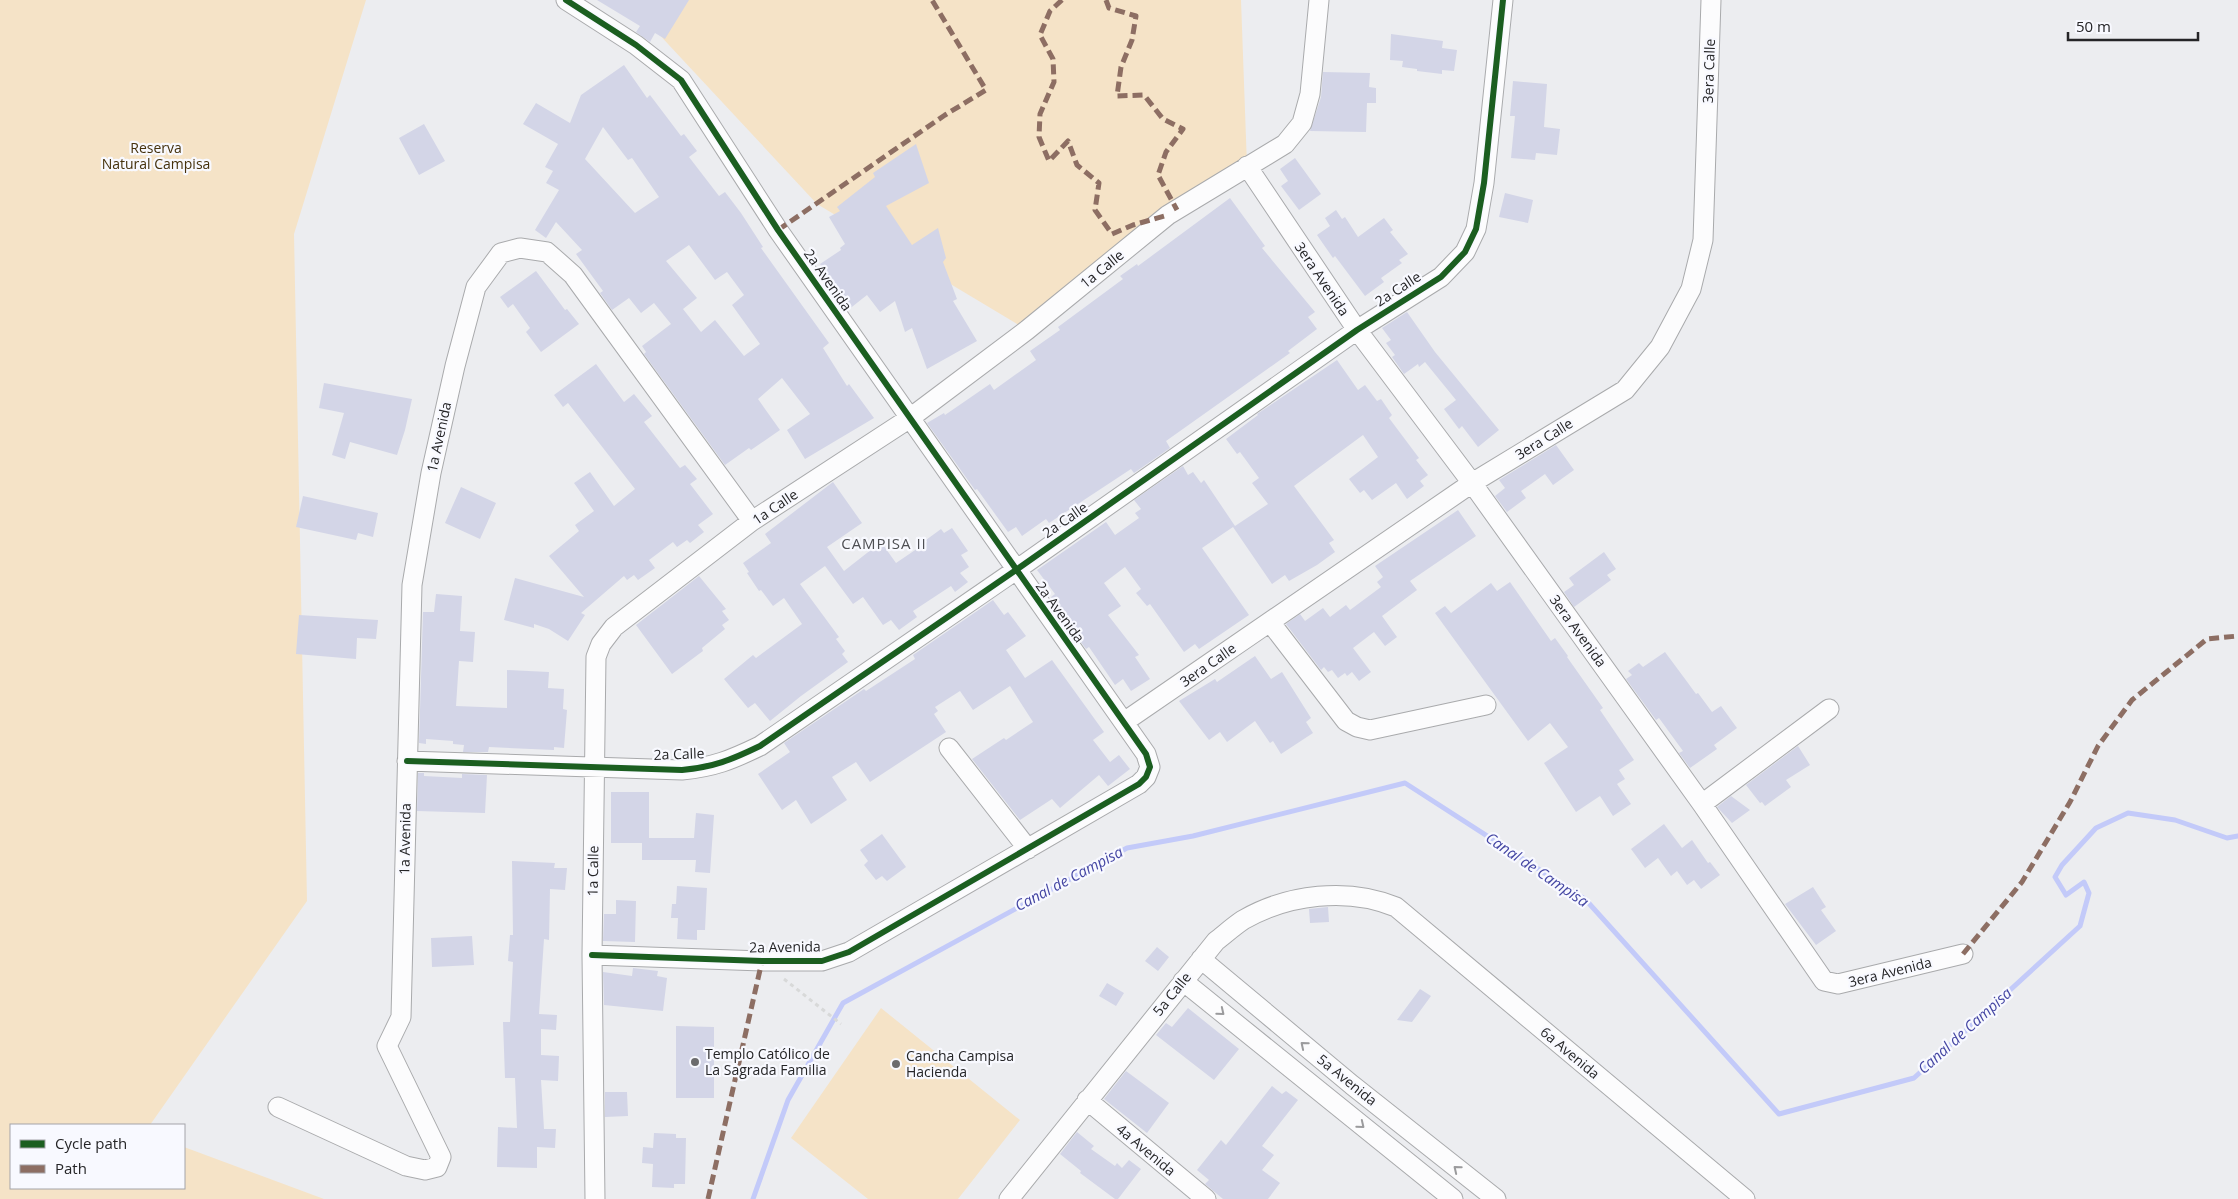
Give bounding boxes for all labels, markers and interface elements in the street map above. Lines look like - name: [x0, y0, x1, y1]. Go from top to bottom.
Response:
- scale bar: [2068, 10, 2198, 42]
- text: 50 m: [2076, 16, 2111, 36]
- street label: 3era Calle: [1698, 38, 1719, 104]
- park label: Reserva Natural Campisa: [102, 138, 210, 173]
- street label: 3era Avenida: [1291, 238, 1354, 319]
- street label: 2a Avenida: [800, 245, 857, 314]
- street label: 1a Calle: [1076, 245, 1128, 292]
- street label: 2a Calle: [1371, 267, 1424, 310]
- street label: 1a Avenida: [422, 400, 455, 474]
- street label: 3era Calle: [1511, 413, 1576, 464]
- street label: 1a Calle: [748, 484, 801, 529]
- street label: 2a Calle: [1038, 497, 1091, 542]
- district label: CAMPISA II: [841, 533, 927, 553]
- street label: 2a Avenida: [1032, 577, 1089, 646]
- street label: 3era Avenida: [1546, 591, 1611, 671]
- street label: 3era Calle: [1176, 638, 1240, 691]
- street label: 2a Calle: [653, 743, 705, 764]
- street label: 1a Avenida: [394, 803, 415, 875]
- water label: Canal de Campisa: [1482, 827, 1593, 911]
- water label: Canal de Campisa: [1011, 841, 1127, 915]
- street label: 1a Calle: [583, 845, 602, 897]
- street label: 2a Avenida: [749, 936, 821, 957]
- street label: 3era Avenida: [1846, 952, 1934, 991]
- street label: 5a Calle: [1148, 968, 1195, 1019]
- water label: Canal de Campisa: [1913, 982, 2016, 1078]
- one-way arrow: [1215, 1006, 1224, 1015]
- street label: 6a Avenida: [1537, 1022, 1604, 1083]
- one-way arrow: [1301, 1042, 1310, 1050]
- place label: Templo Católico de La Sagrada Familia: [705, 1044, 830, 1079]
- place label: Cancha Campisa Hacienda: [906, 1046, 1014, 1081]
- street label: 5a Avenida: [1314, 1050, 1381, 1110]
- marker: Templo Católico de La Sagrada Familia: [689, 1056, 701, 1068]
- marker: Cancha Campisa Hacienda: [890, 1058, 902, 1070]
- street label: 4a Avenida: [1113, 1119, 1180, 1180]
- one-way arrow: [1355, 1119, 1364, 1127]
- legend: [10, 1124, 185, 1189]
- text: Cycle path: [55, 1133, 127, 1153]
- text: Path: [55, 1158, 87, 1178]
- one-way arrow: [1454, 1165, 1463, 1174]

